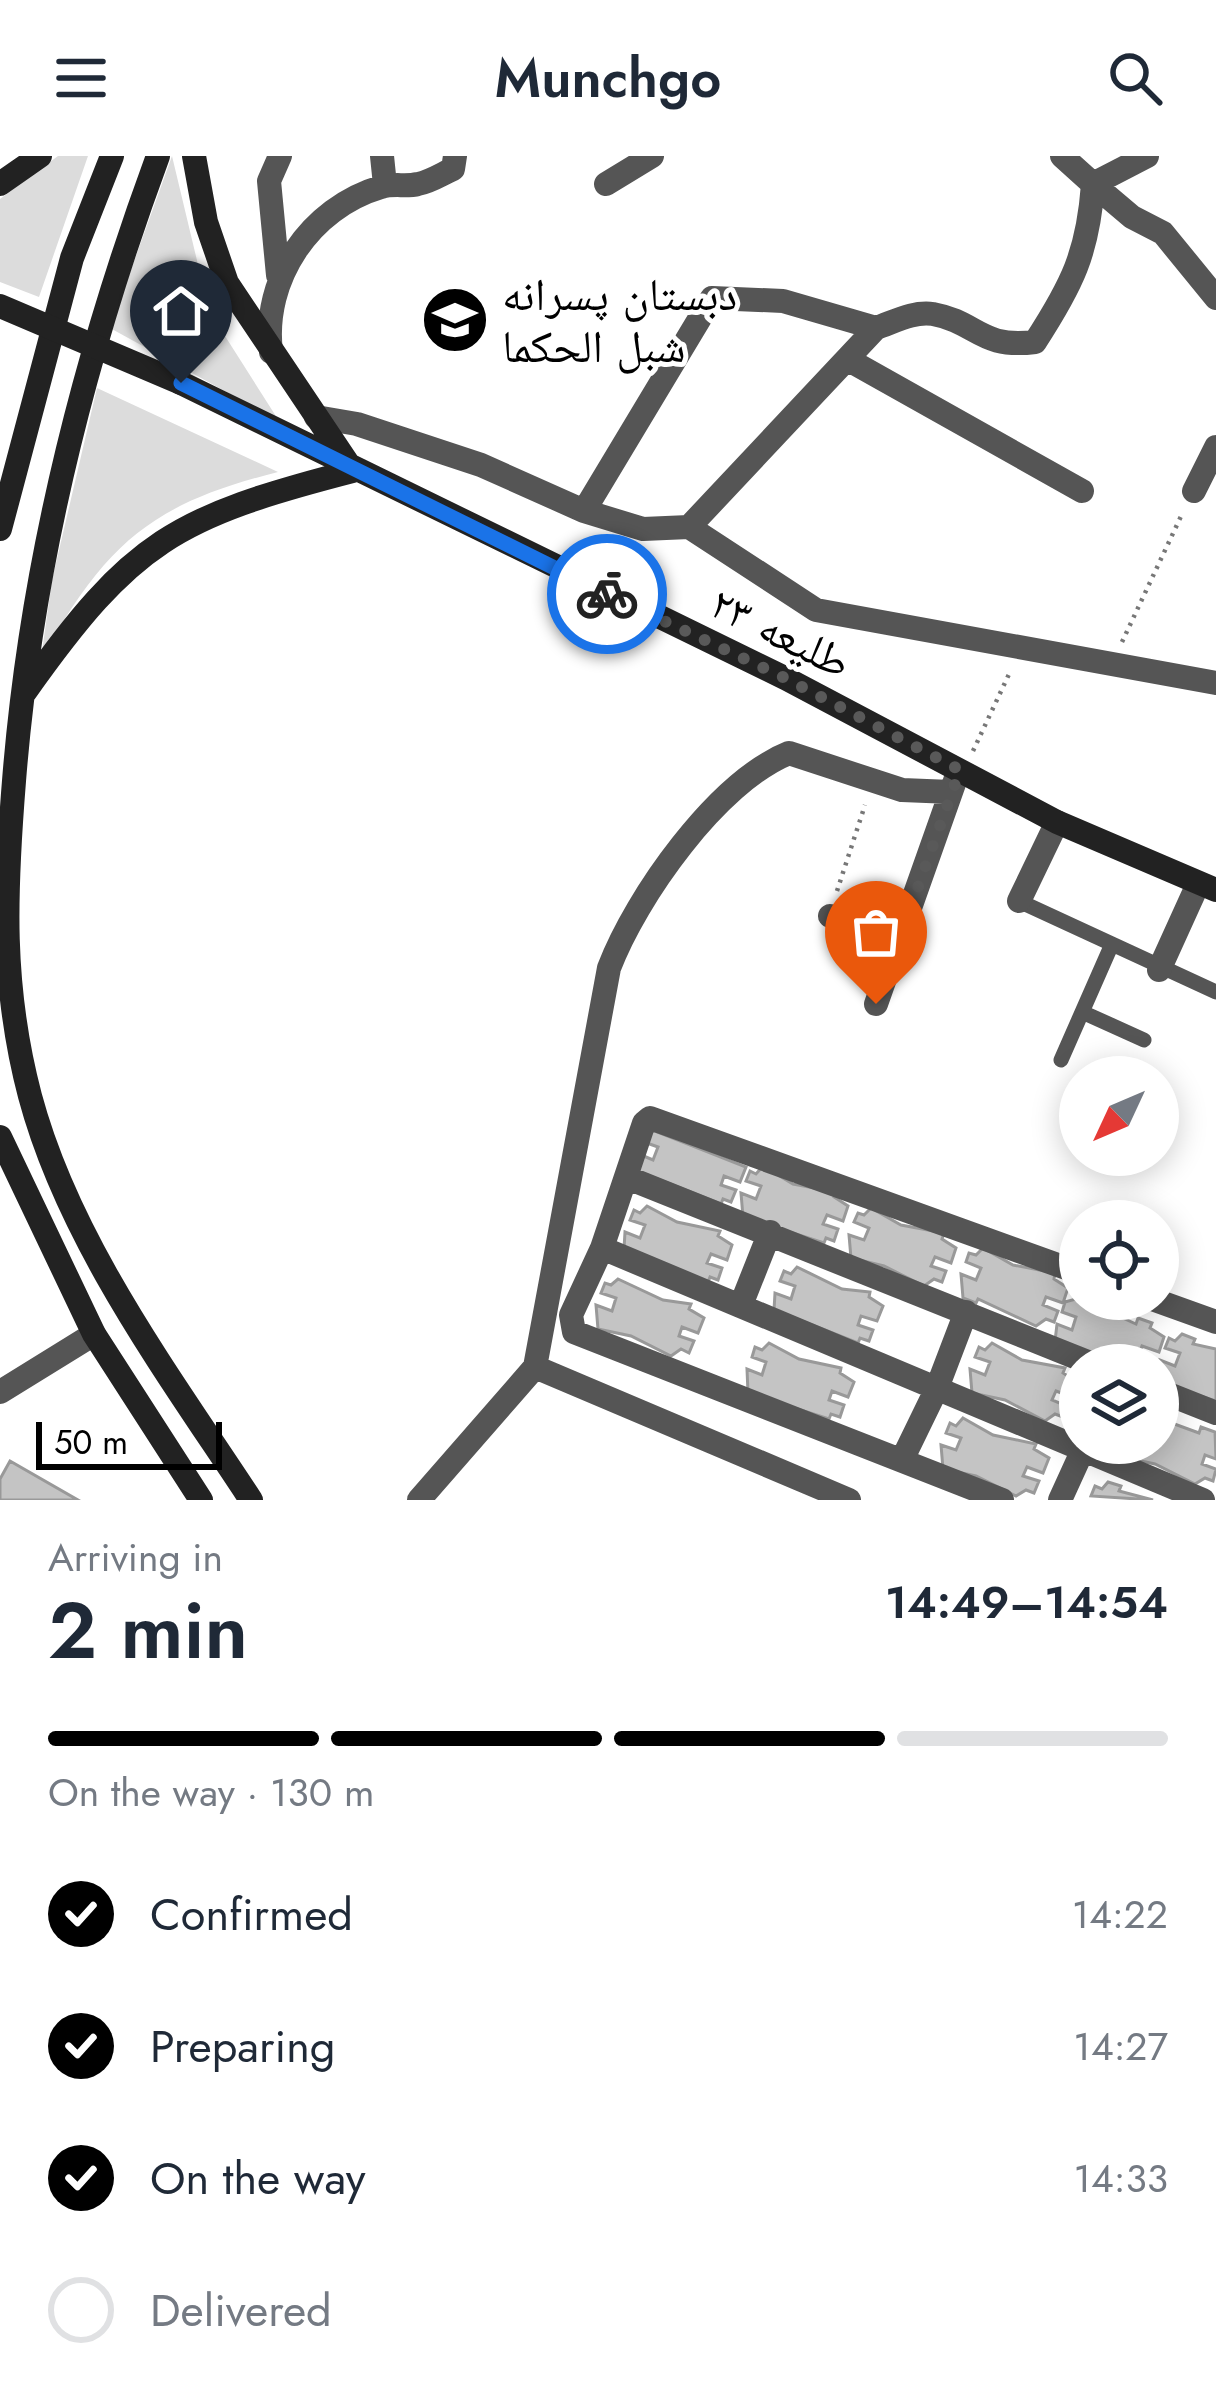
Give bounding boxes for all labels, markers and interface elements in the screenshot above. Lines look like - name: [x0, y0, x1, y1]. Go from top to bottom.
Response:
- text: Munchgo: [495, 39, 721, 117]
- icon: menu: [48, 45, 114, 111]
- icon: search: [1102, 45, 1168, 111]
- pin: [130, 260, 232, 383]
- place label: دبستان پسرانه شبل الحکما: [502, 262, 737, 379]
- icon: home: [148, 278, 214, 344]
- school or university icon: دبستان پسرانه شبل الحکما: [420, 285, 490, 355]
- courier: [547, 534, 667, 654]
- icon: bike: [574, 561, 640, 627]
- street label: طلیعه ۲۳: [699, 570, 862, 695]
- pin: [825, 881, 927, 1004]
- icon: bag: [843, 899, 909, 965]
- north arrow: [1059, 1056, 1179, 1176]
- map controls: [1059, 1056, 1179, 1464]
- button: locate: [1059, 1200, 1179, 1320]
- button: layers: [1059, 1344, 1179, 1464]
- scale bar: [36, 1416, 222, 1469]
- text: 50 m: [54, 1419, 128, 1466]
- text: Arriving in: [48, 1529, 223, 1586]
- text: 14:49–14:54: [885, 1570, 1168, 1635]
- text: 2 min: [48, 1575, 248, 1687]
- text: On the way · 130 m: [48, 1764, 374, 1821]
- icon: check: [48, 1881, 114, 1947]
- text: Confirmed: [150, 1882, 353, 1947]
- text: 14:22: [1072, 1886, 1168, 1943]
- icon: check: [48, 2013, 114, 2079]
- text: Preparing: [150, 2014, 335, 2079]
- text: 14:27: [1073, 2018, 1168, 2075]
- icon: check: [48, 2145, 114, 2211]
- text: On the way: [150, 2146, 366, 2211]
- text: 14:33: [1073, 2150, 1168, 2207]
- text: Delivered: [150, 2278, 332, 2343]

